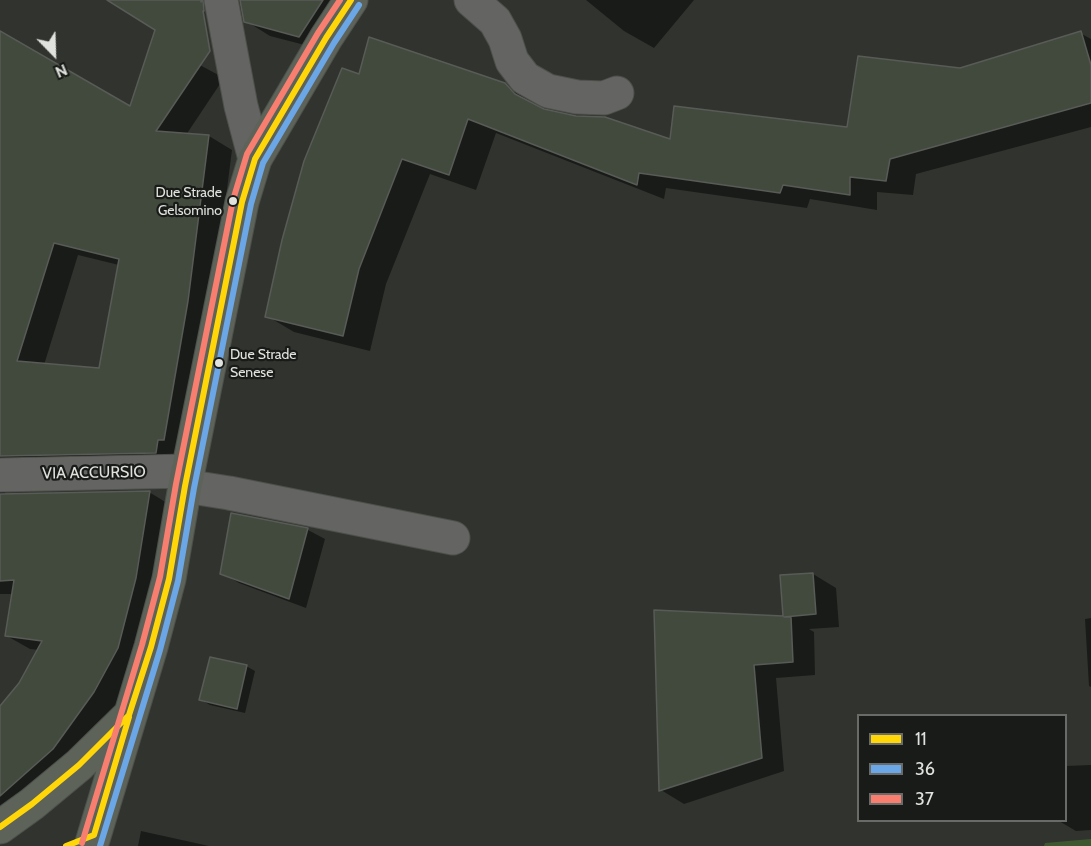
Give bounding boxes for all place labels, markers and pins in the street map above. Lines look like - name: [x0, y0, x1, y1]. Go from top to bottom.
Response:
- place label: Due Strade Gelsomino: [156, 185, 222, 218]
- marker: Due Strade Gelsomino: [227, 195, 239, 207]
- place label: Due Strade Senese: [230, 347, 296, 380]
- marker: Due Strade Senese: [213, 357, 225, 369]

